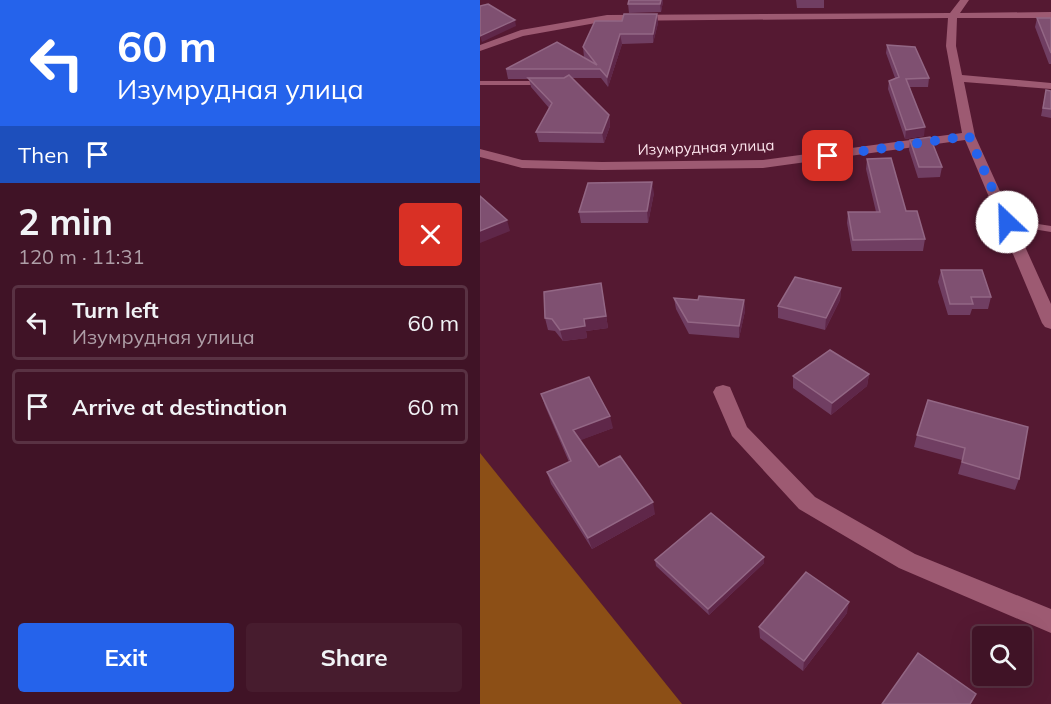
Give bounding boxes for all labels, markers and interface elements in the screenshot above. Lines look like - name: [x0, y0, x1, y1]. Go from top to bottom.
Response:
- text: 60 m: [117, 20, 217, 73]
- icon: left: [18, 24, 96, 102]
- text: Изумрудная улица: [117, 72, 364, 106]
- pin: [802, 130, 853, 181]
- street label: Изумрудная улица: [637, 135, 775, 159]
- icon: arrive: [81, 138, 114, 171]
- icon: arrive: [811, 139, 844, 172]
- text: Then: [18, 141, 69, 169]
- position arrow: [975, 190, 1039, 254]
- text: 2 min: [18, 199, 113, 244]
- button: close: [399, 203, 462, 266]
- text: 120 m · 11:31: [18, 244, 144, 269]
- text: Turn left: [72, 296, 159, 324]
- icon: left: [21, 306, 54, 339]
- text: 60 m: [408, 309, 459, 337]
- text: Изумрудная улица: [72, 324, 255, 349]
- icon: arrive: [21, 390, 54, 423]
- text: Arrive at destination: [72, 393, 287, 421]
- text: 60 m: [408, 393, 459, 421]
- button: Exit: [18, 623, 234, 692]
- button: Share: [246, 623, 462, 692]
- map controls: [972, 626, 1032, 686]
- button: search: [972, 626, 1032, 686]

